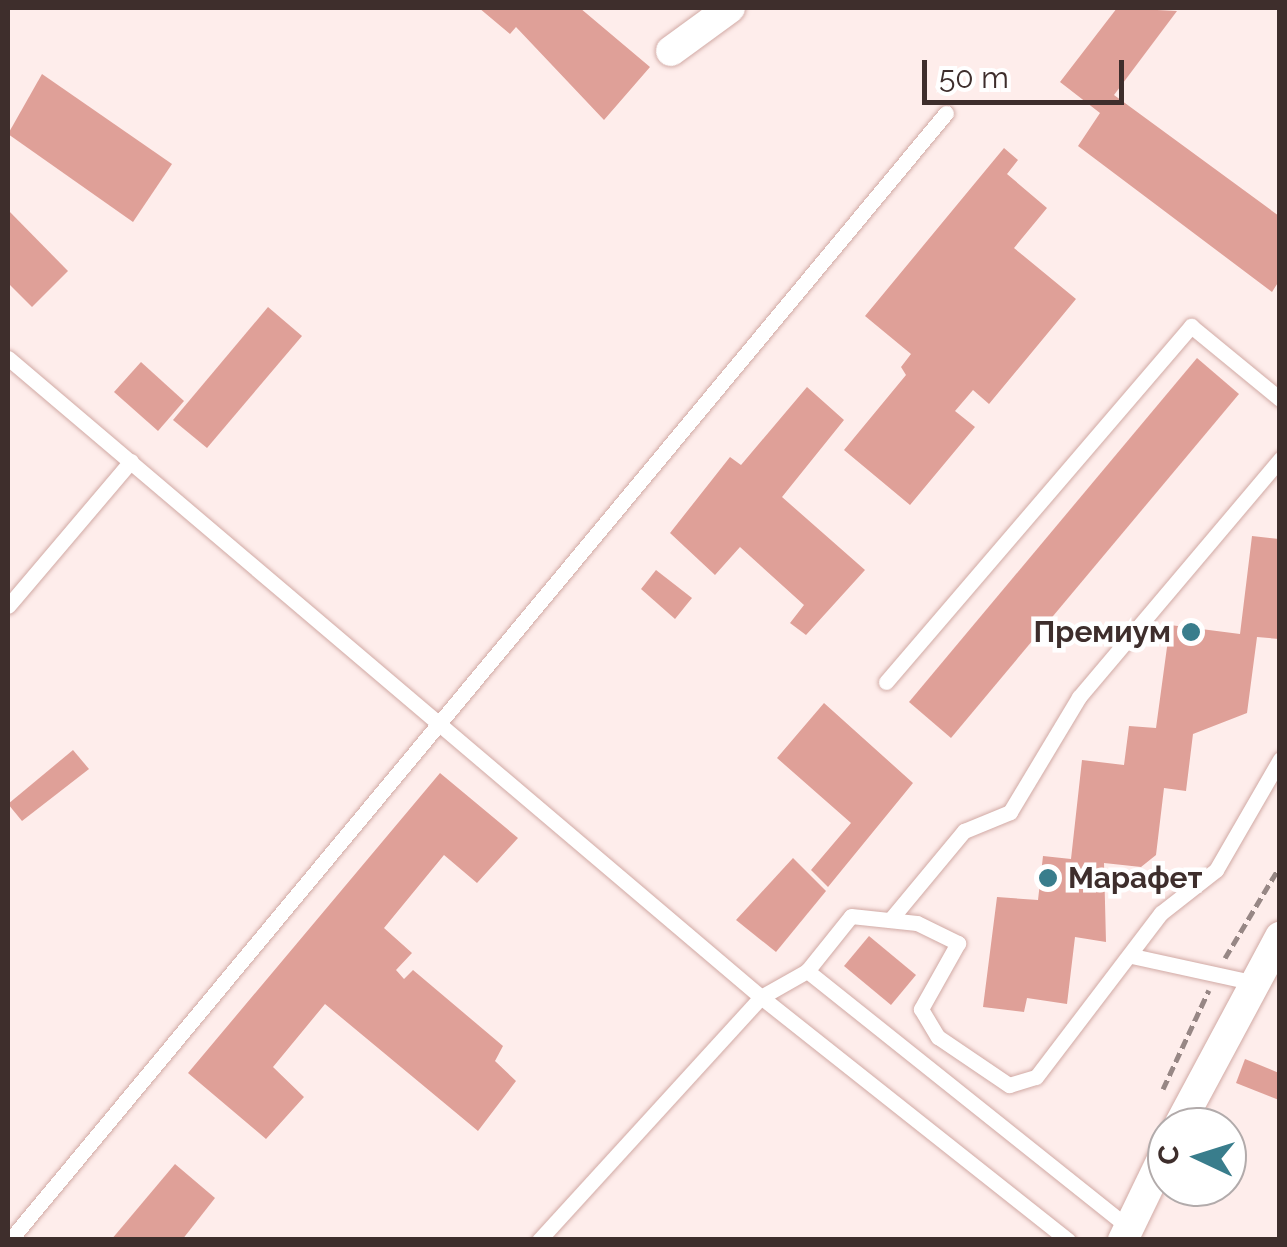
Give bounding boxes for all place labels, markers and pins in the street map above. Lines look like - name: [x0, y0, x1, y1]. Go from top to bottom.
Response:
- place label: Премиум: [1034, 614, 1171, 650]
- marker: Премиум: [1180, 621, 1202, 643]
- place label: Марафет: [1068, 860, 1202, 896]
- marker: Марафет: [1037, 867, 1059, 889]

